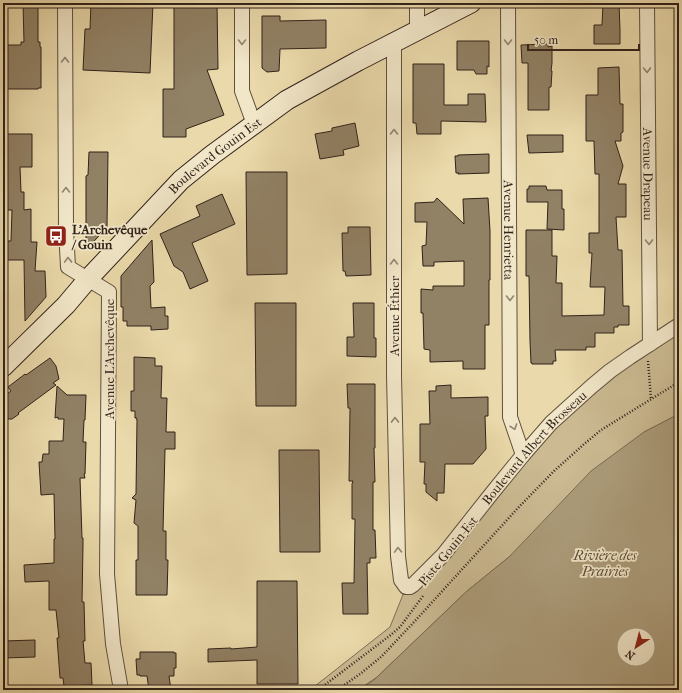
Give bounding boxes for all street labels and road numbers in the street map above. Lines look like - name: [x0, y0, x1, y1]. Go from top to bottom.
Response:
- street label: Boulevard Gouin Est: [165, 114, 264, 196]
- street label: Avenue Drapeau: [641, 126, 656, 221]
- street label: Avenue Henrietta: [501, 179, 517, 281]
- street label: Avenue Éthier: [387, 275, 402, 357]
- street label: Avenue L'Archevêque: [102, 298, 117, 420]
- street label: Boulevard Albert-Brosseau: [479, 387, 590, 507]
- street label: Piste Gouin-Est: [415, 513, 481, 589]

